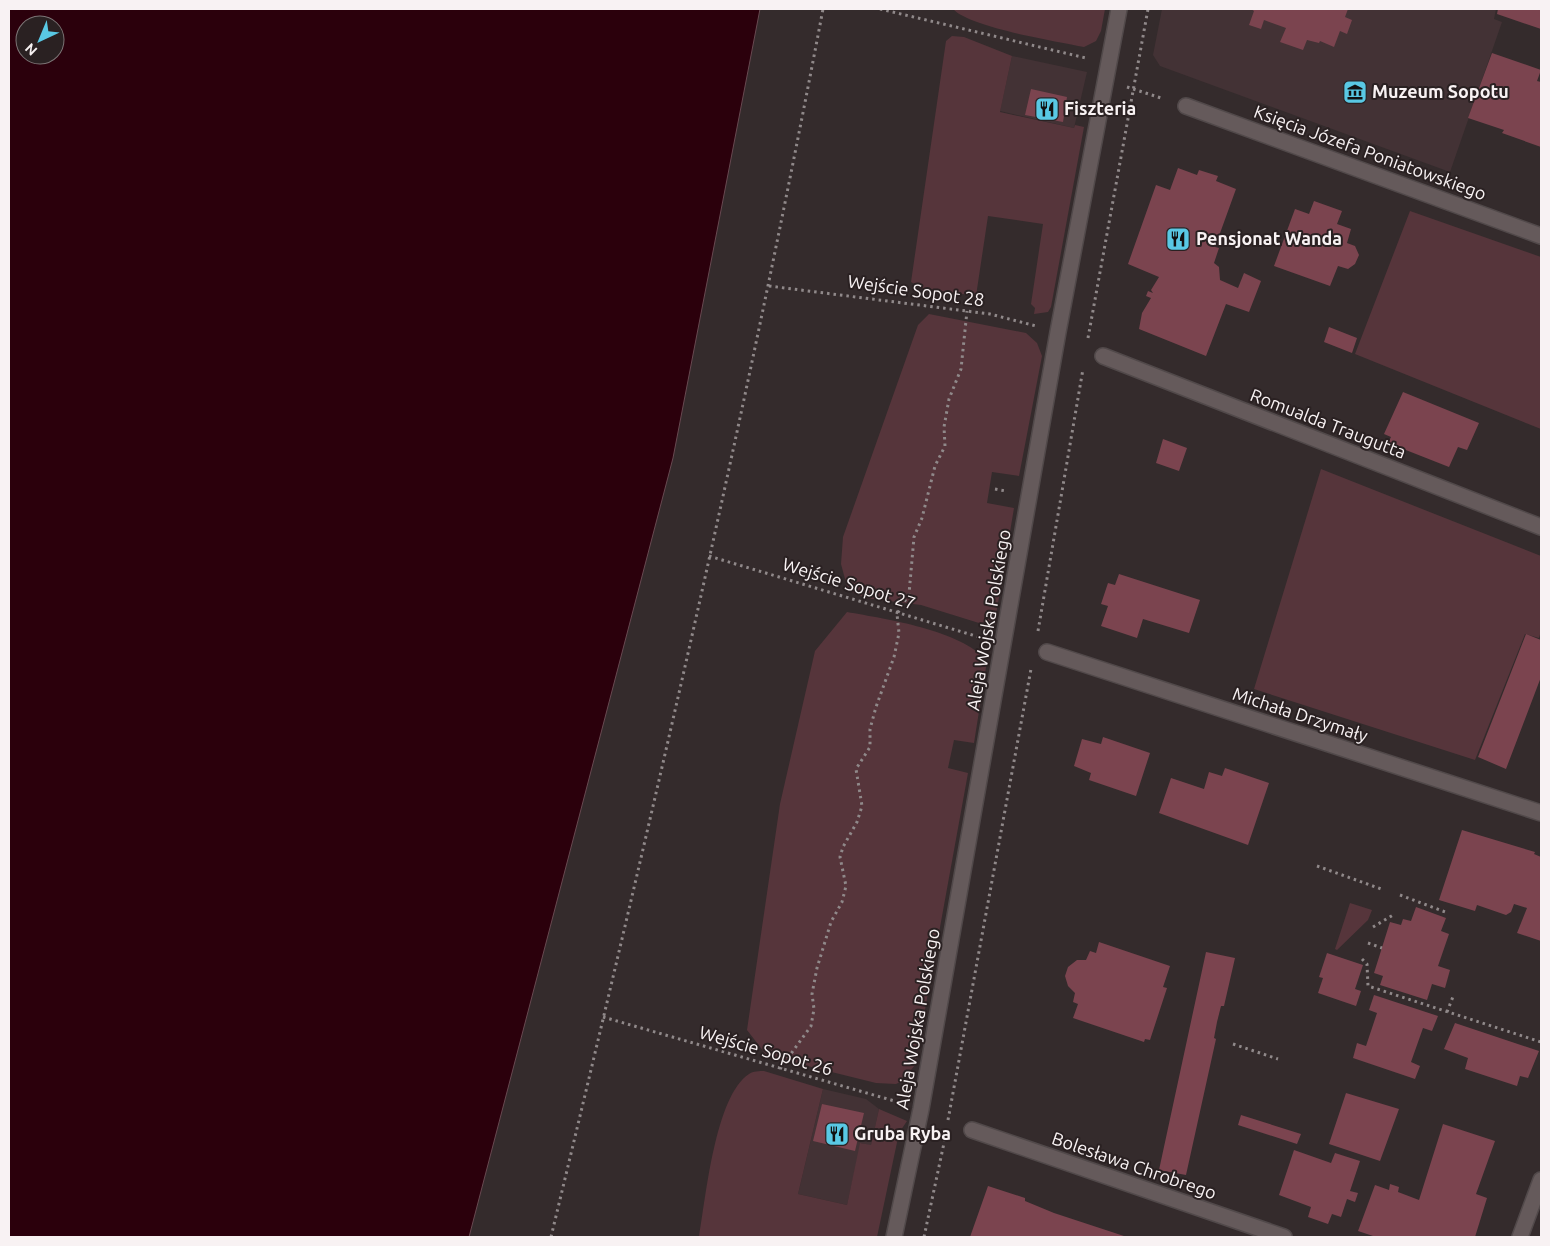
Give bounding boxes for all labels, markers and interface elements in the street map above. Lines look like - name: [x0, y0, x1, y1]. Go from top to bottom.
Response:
- north arrow: [15, 15, 65, 65]
- text: N: [22, 40, 40, 59]
- museum icon: Muzeum Sopotu: [1342, 79, 1368, 105]
- place label: Muzeum Sopotu: [1372, 81, 1509, 101]
- restaurant icon: Fiszteria: [1034, 96, 1060, 122]
- place label: Fiszteria: [1064, 98, 1136, 118]
- street label: Księcia Józefa Poniatowskiego: [1252, 101, 1489, 203]
- restaurant icon: Pensjonat Wanda: [1165, 226, 1191, 252]
- place label: Pensjonat Wanda: [1196, 228, 1342, 248]
- street label: Wejście Sopot 28: [847, 271, 986, 310]
- street label: Romualda Traugutta: [1248, 384, 1409, 462]
- street label: Aleja Wojska Polskiego: [962, 528, 1014, 712]
- street label: Wejście Sopot 27: [780, 553, 918, 613]
- street label: Michała Drzymały: [1230, 683, 1371, 745]
- street label: Aleja Wojska Polskiego: [891, 927, 943, 1111]
- street label: Wejście Sopot 26: [697, 1021, 835, 1079]
- restaurant icon: Gruba Ryba: [824, 1121, 850, 1147]
- place label: Gruba Ryba: [854, 1123, 951, 1143]
- street label: Bolesława Chrobrego: [1049, 1127, 1219, 1203]

